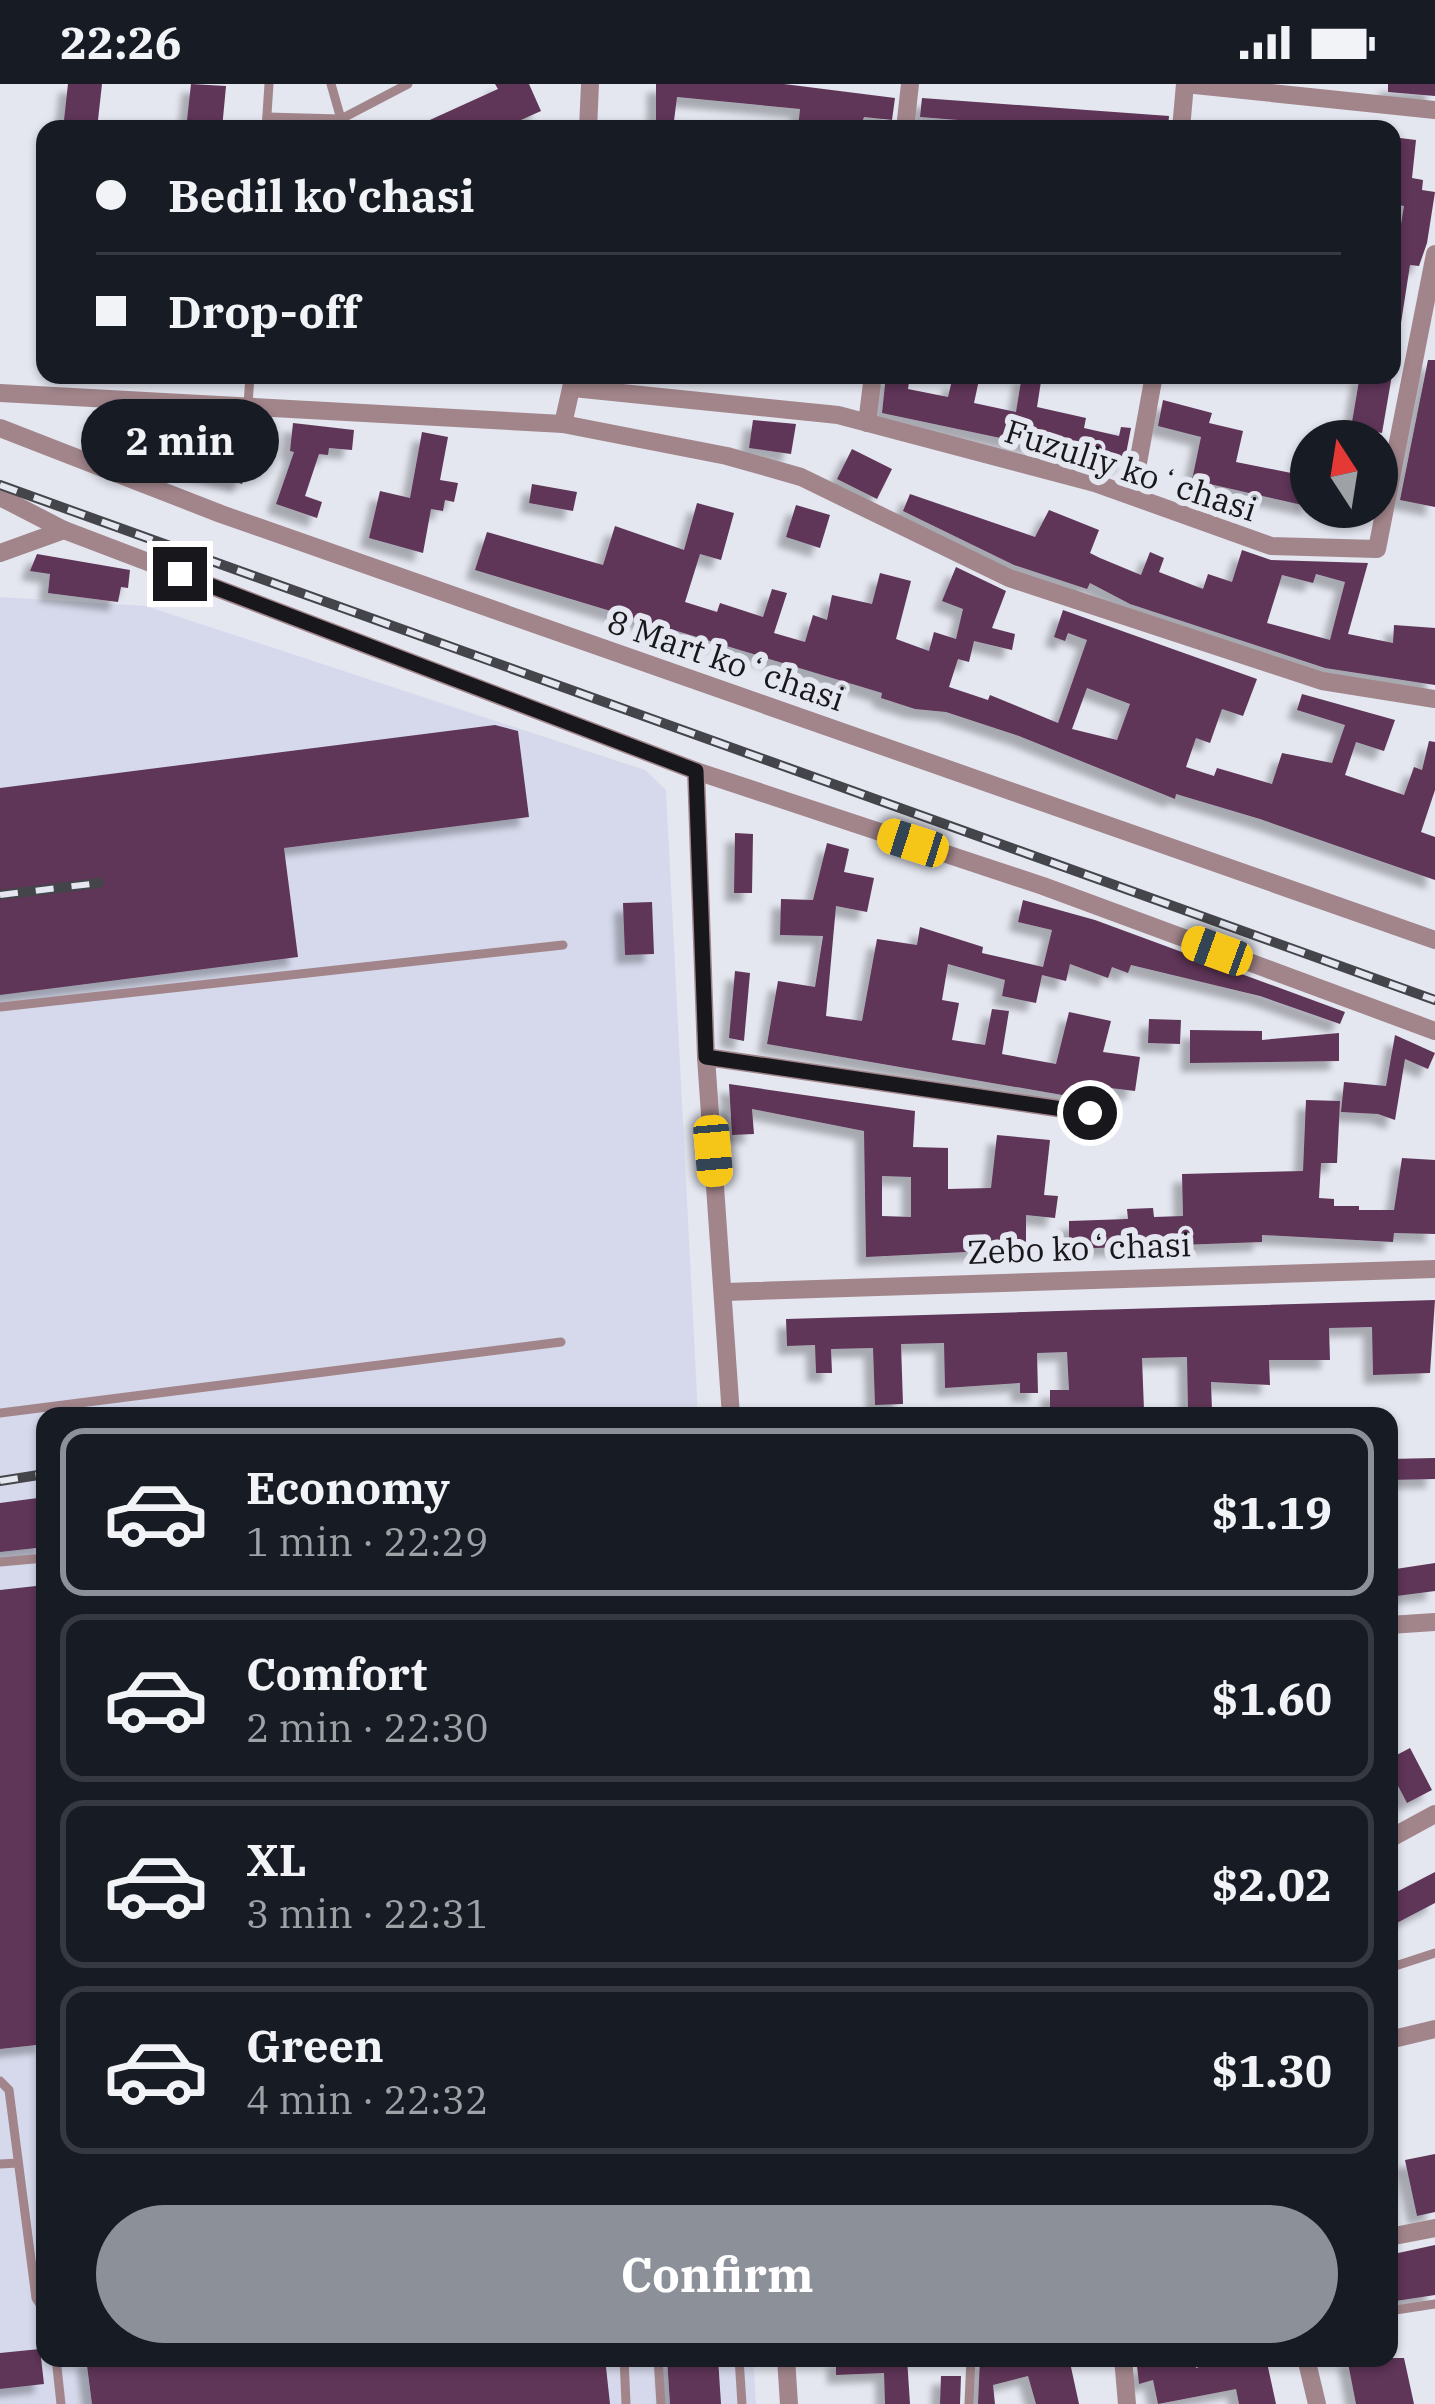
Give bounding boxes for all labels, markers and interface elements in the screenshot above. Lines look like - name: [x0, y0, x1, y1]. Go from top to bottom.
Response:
- text: 22:26: [60, 13, 182, 71]
- text: Bedil ko'chasi: [168, 166, 475, 224]
- text: Drop-off: [168, 282, 359, 340]
- callout: 2 min: [81, 400, 279, 484]
- street label: Fuzuliy koʻchasi: [1000, 409, 1263, 531]
- text: 2 min: [125, 415, 235, 466]
- north arrow: [1290, 420, 1398, 528]
- map controls: [1290, 420, 1398, 528]
- route end: [153, 547, 207, 601]
- street label: 8 Mart koʻchasi: [602, 599, 850, 720]
- car: [873, 815, 953, 871]
- car: [1177, 922, 1257, 980]
- route start: [1063, 1086, 1117, 1140]
- car: [692, 1114, 734, 1188]
- street label: Zebo koʻchasi: [966, 1222, 1192, 1273]
- icon: car: [102, 1458, 210, 1566]
- text: Economy: [246, 1458, 450, 1516]
- text: $1.19: [1212, 1483, 1332, 1541]
- text: 1 min · 22:29: [246, 1516, 488, 1567]
- icon: car: [102, 1644, 210, 1752]
- text: Comfort: [246, 1644, 427, 1702]
- text: $1.60: [1212, 1669, 1332, 1727]
- text: 2 min · 22:30: [246, 1702, 488, 1753]
- icon: car: [102, 1830, 210, 1938]
- text: XL: [246, 1830, 307, 1888]
- text: $2.02: [1212, 1855, 1332, 1913]
- text: 3 min · 22:31: [246, 1888, 488, 1939]
- icon: car: [102, 2016, 210, 2124]
- text: Green: [246, 2016, 384, 2074]
- text: $1.30: [1212, 2041, 1332, 2099]
- text: 4 min · 22:32: [246, 2074, 488, 2125]
- button: Confirm: [96, 2205, 1338, 2343]

